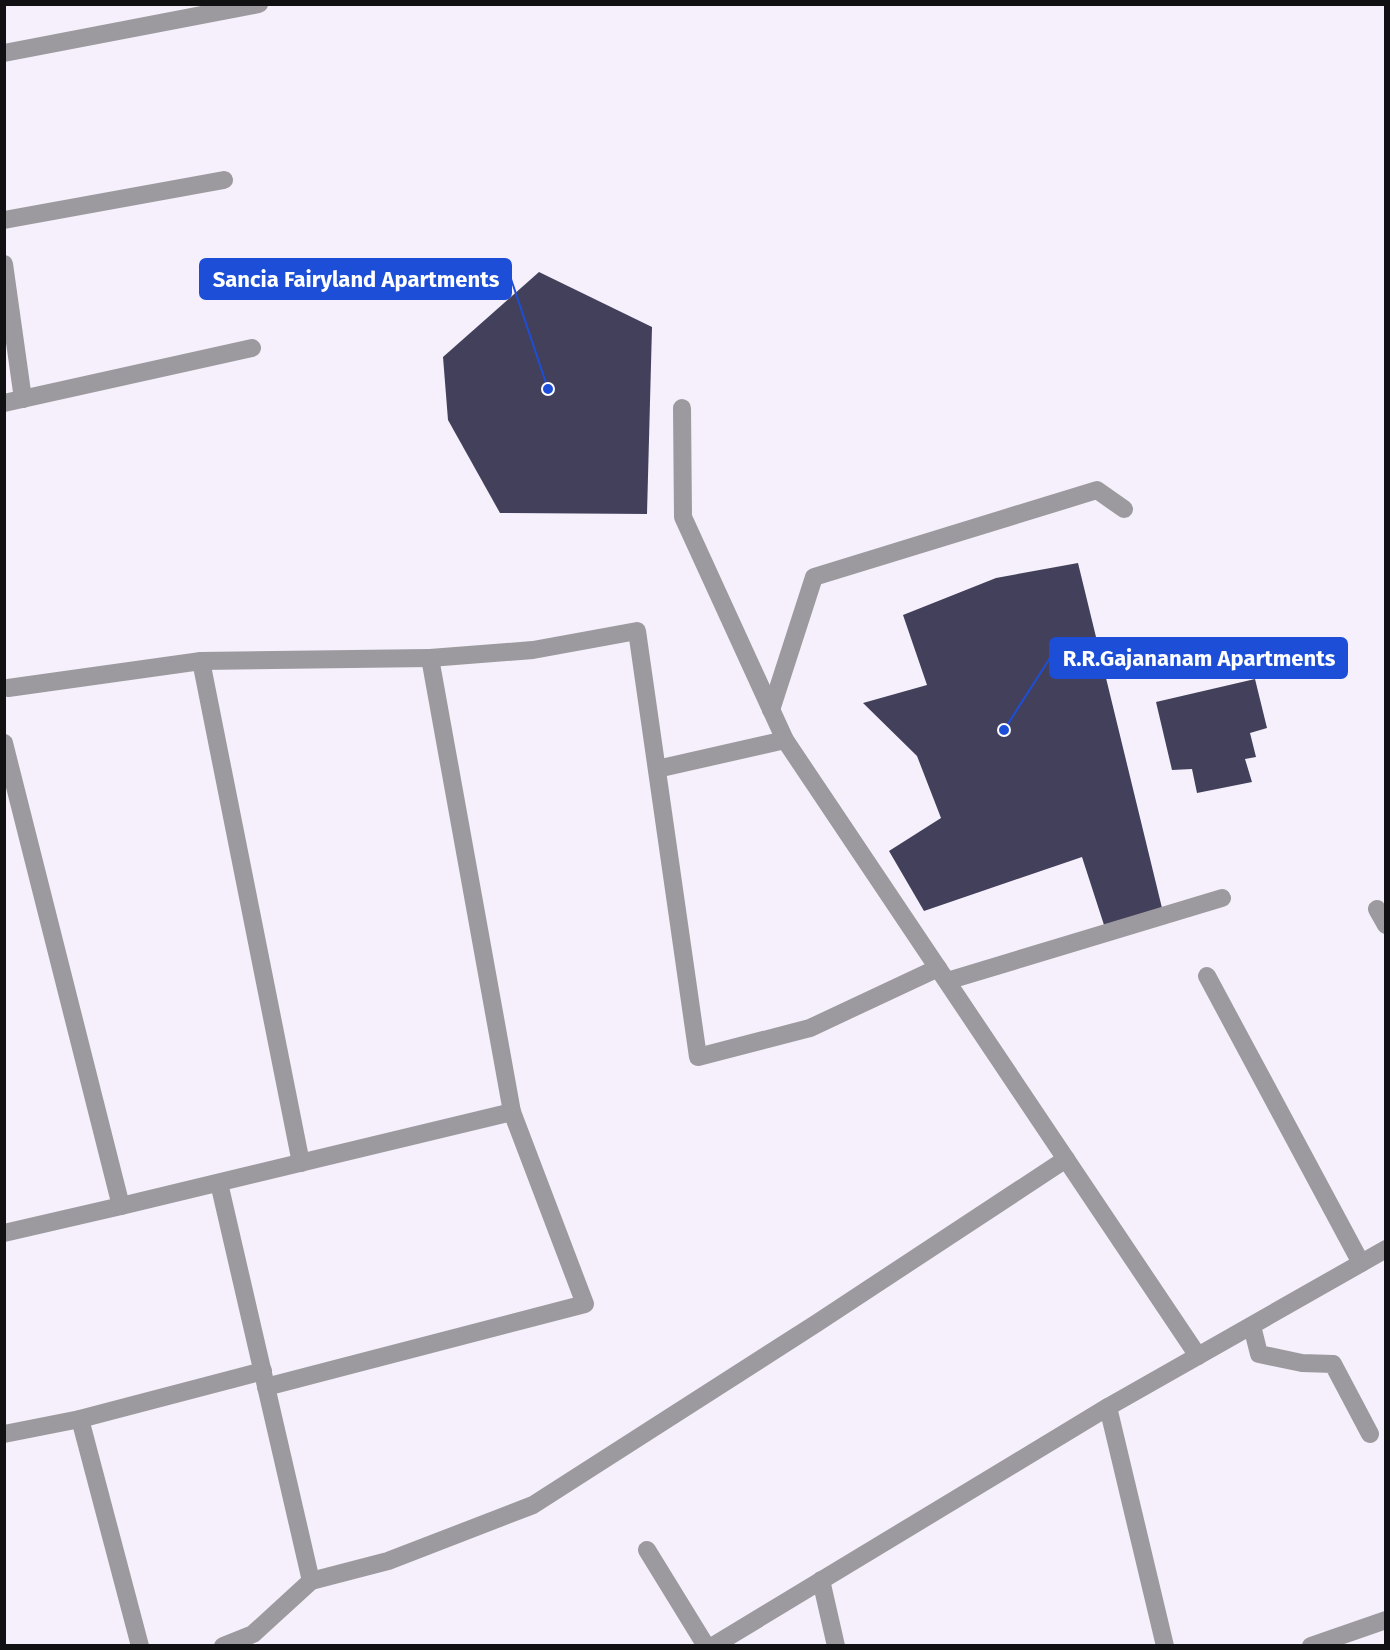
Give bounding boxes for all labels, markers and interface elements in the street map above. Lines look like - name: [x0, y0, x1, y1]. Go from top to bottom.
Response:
- callout: Sancia Fairyland Apartments: [200, 259, 511, 299]
- text: Sancia Fairyland Apartments: [213, 266, 500, 293]
- callout: R.R.Gajananam Apartments: [1050, 638, 1347, 678]
- text: R.R.Gajananam Apartments: [1063, 645, 1336, 672]

